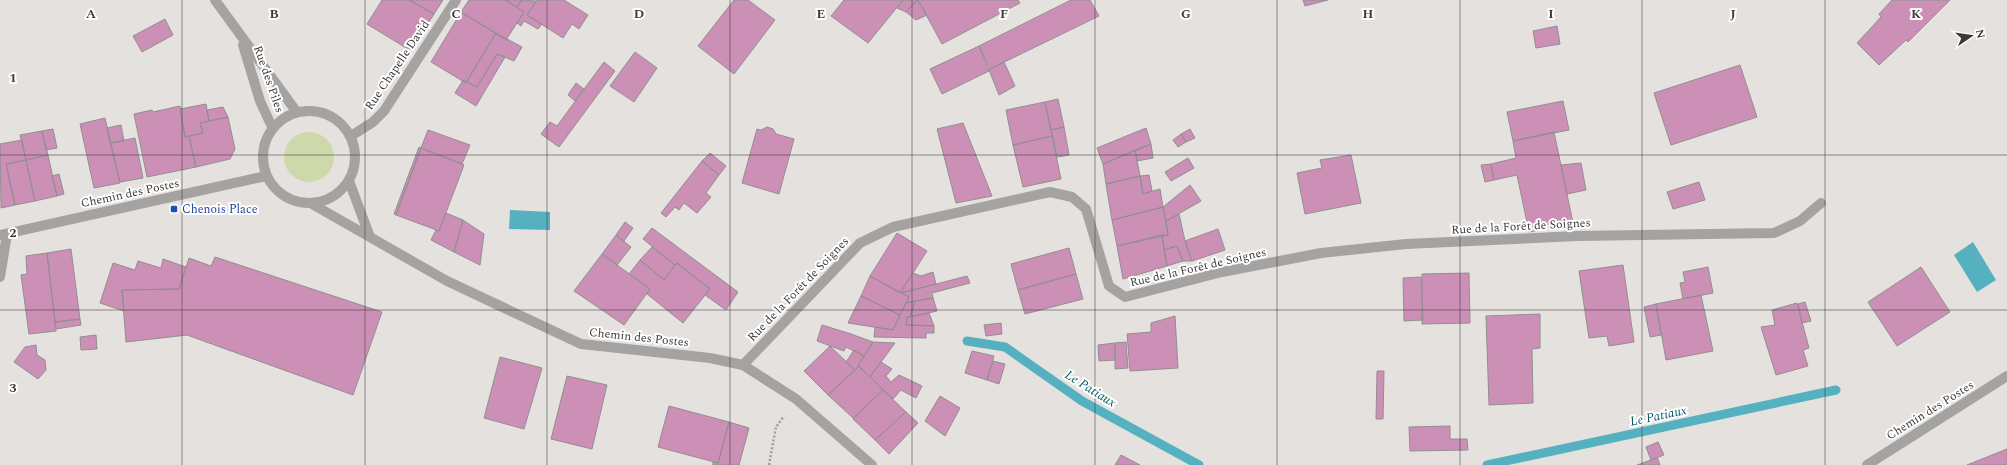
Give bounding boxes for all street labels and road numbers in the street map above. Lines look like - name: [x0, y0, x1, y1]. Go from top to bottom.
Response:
- street label: Rue Chapelle David: [360, 16, 435, 114]
- street label: Rue des Piles: [248, 43, 289, 115]
- street label: Chemin des Postes: [79, 174, 181, 213]
- street label: Rue de la Forêt de Soignes: [1451, 213, 1591, 240]
- street label: Rue de la Forêt de Soignes: [743, 233, 854, 346]
- street label: Rue de la Forêt de Soignes: [1128, 243, 1268, 292]
- street label: Chemin des Postes: [588, 323, 690, 352]
- street label: Chemin des Postes: [1883, 376, 1978, 445]

